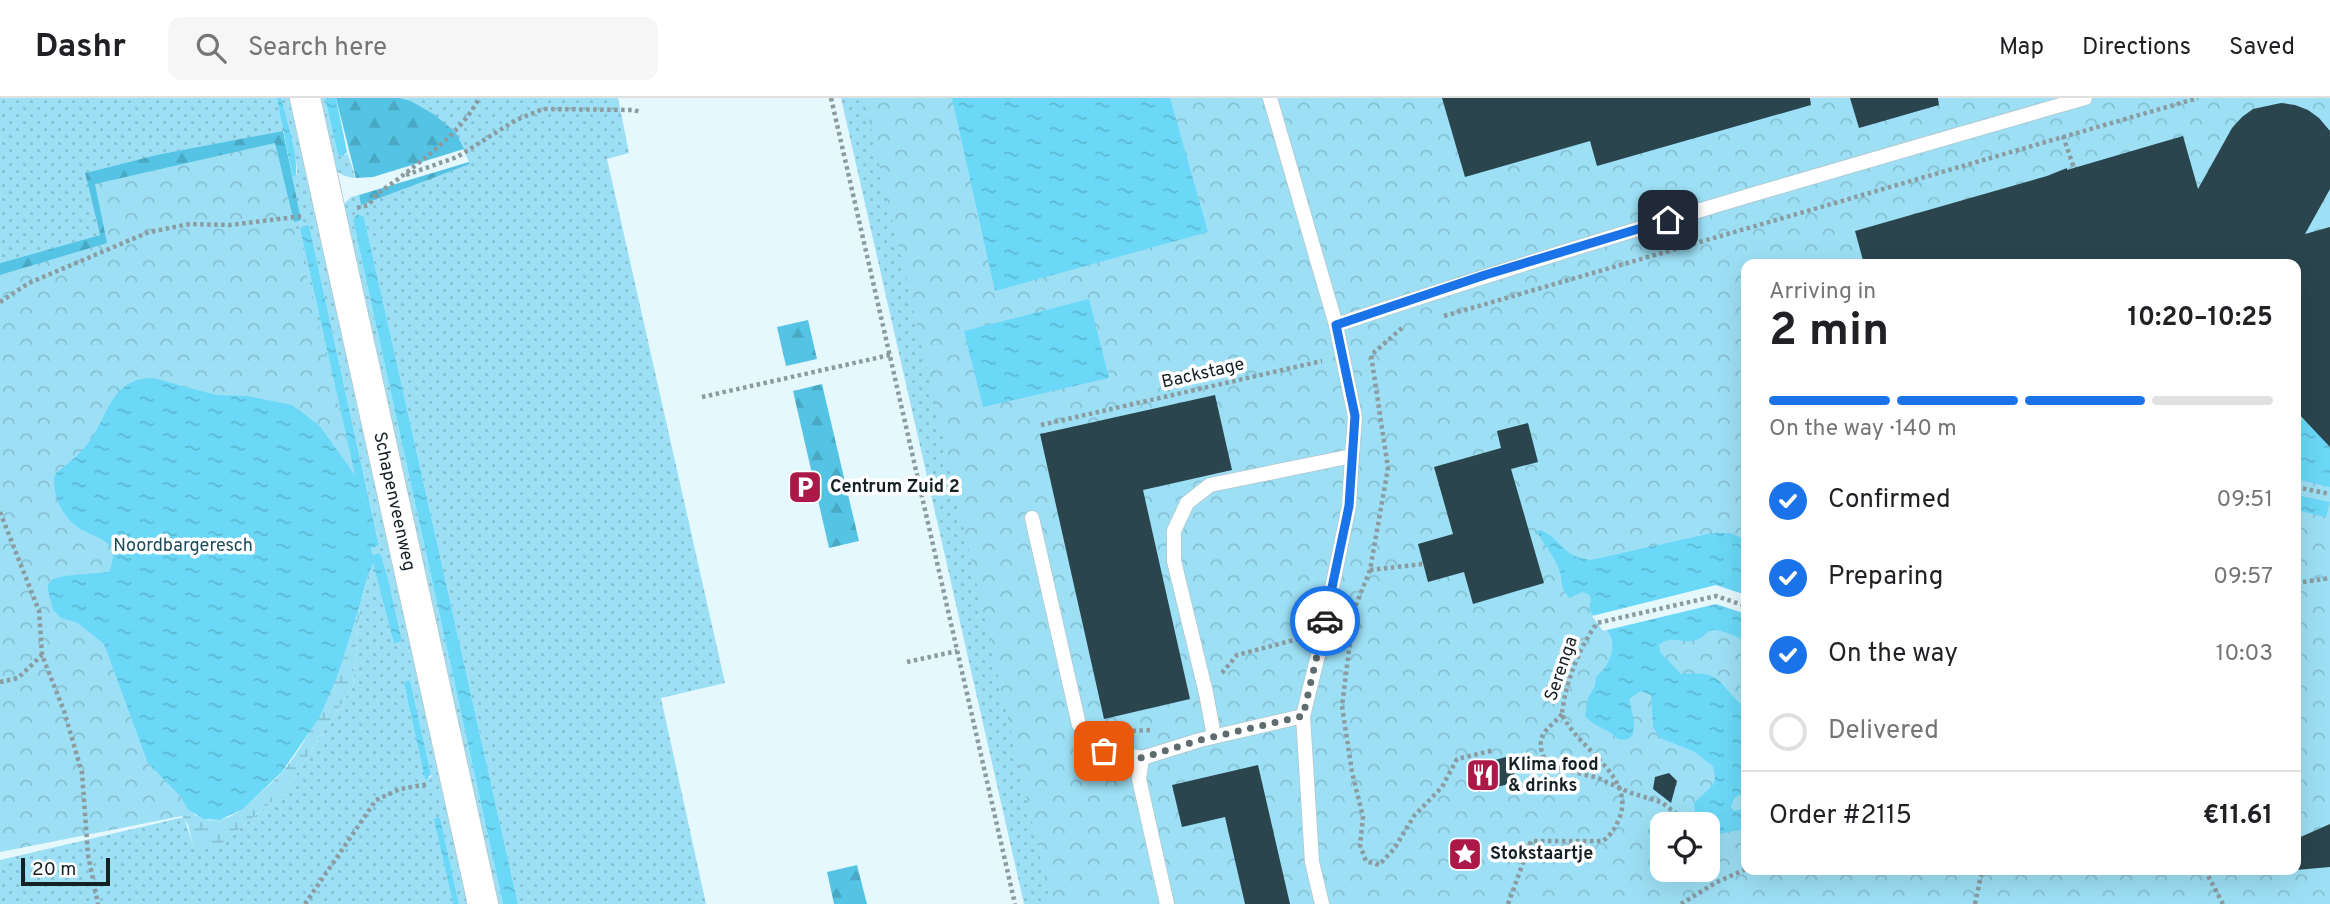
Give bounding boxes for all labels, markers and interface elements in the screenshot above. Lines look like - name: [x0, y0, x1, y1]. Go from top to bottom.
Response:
- search box: [168, 17, 658, 80]
- text: Dashr: [35, 27, 126, 69]
- icon: search: [192, 29, 230, 67]
- text: Search here: [248, 32, 387, 65]
- text: Map: [1999, 33, 2044, 63]
- text: Directions: [2082, 33, 2191, 63]
- text: Saved: [2229, 33, 2295, 63]
- pin: [1638, 190, 1698, 250]
- icon: home: [1649, 201, 1687, 239]
- text: Arriving in: [1769, 278, 1876, 307]
- text: 10:20–10:25: [2128, 302, 2273, 335]
- text: 2 min: [1769, 303, 1889, 362]
- street label: Backstage: [1159, 353, 1247, 395]
- text: On the way · 140 m: [1769, 415, 1957, 444]
- street label: Schapenveenweg: [368, 430, 421, 573]
- parking icon: Centrum Zuid 2: [786, 468, 824, 506]
- place label: Centrum Zuid 2: [830, 476, 960, 499]
- icon: check: [1769, 482, 1807, 520]
- text: Confirmed: [1828, 484, 1951, 517]
- text: 09:51: [2216, 486, 2273, 515]
- park label: Noordbargeresch: [113, 535, 253, 558]
- icon: check: [1769, 559, 1807, 597]
- text: Preparing: [1828, 561, 1943, 594]
- text: 09:57: [2213, 563, 2273, 592]
- courier: [1290, 586, 1360, 656]
- icon: car: [1306, 602, 1344, 640]
- street label: Serenga: [1540, 634, 1584, 704]
- icon: check: [1769, 636, 1807, 674]
- text: On the way: [1828, 638, 1958, 671]
- text: 10:03: [2216, 640, 2273, 669]
- text: Delivered: [1828, 715, 1939, 748]
- pin: [1074, 721, 1134, 781]
- icon: bag: [1085, 732, 1123, 770]
- place label: Klima food & drinks: [1508, 754, 1599, 798]
- restaurant icon: Klima food & drinks: [1464, 756, 1502, 794]
- text: Order #2115: [1769, 800, 1912, 833]
- text: €11.61: [2203, 800, 2273, 833]
- map controls: [1650, 812, 1720, 882]
- button: locate: [1650, 812, 1720, 882]
- place icon: Stokstaartje: [1446, 835, 1484, 873]
- place label: Stokstaartje: [1490, 843, 1593, 866]
- scale bar: [21, 855, 110, 887]
- text: 20 m: [32, 858, 76, 882]

